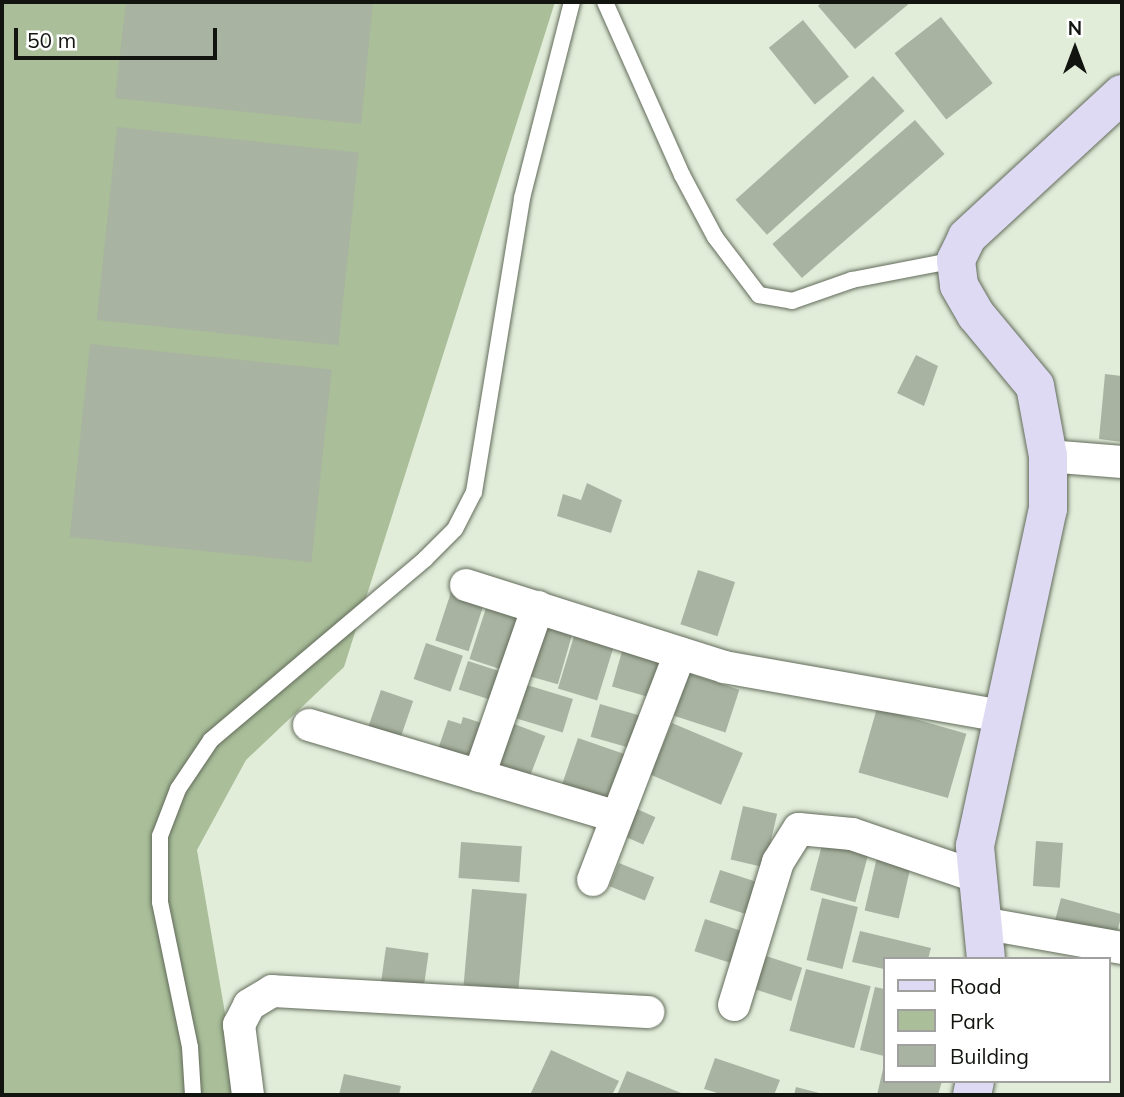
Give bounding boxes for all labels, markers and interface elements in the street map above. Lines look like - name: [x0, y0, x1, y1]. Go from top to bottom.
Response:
- scale bar: [18, 14, 220, 58]
- north arrow: [1040, 14, 1110, 84]
- text: N: [1068, 16, 1082, 40]
- text: 50 m: [27, 27, 76, 53]
- legend: [883, 957, 1110, 1083]
- text: Road: [950, 973, 1001, 999]
- text: Park: [950, 1008, 994, 1034]
- text: Building: [950, 1043, 1029, 1069]

